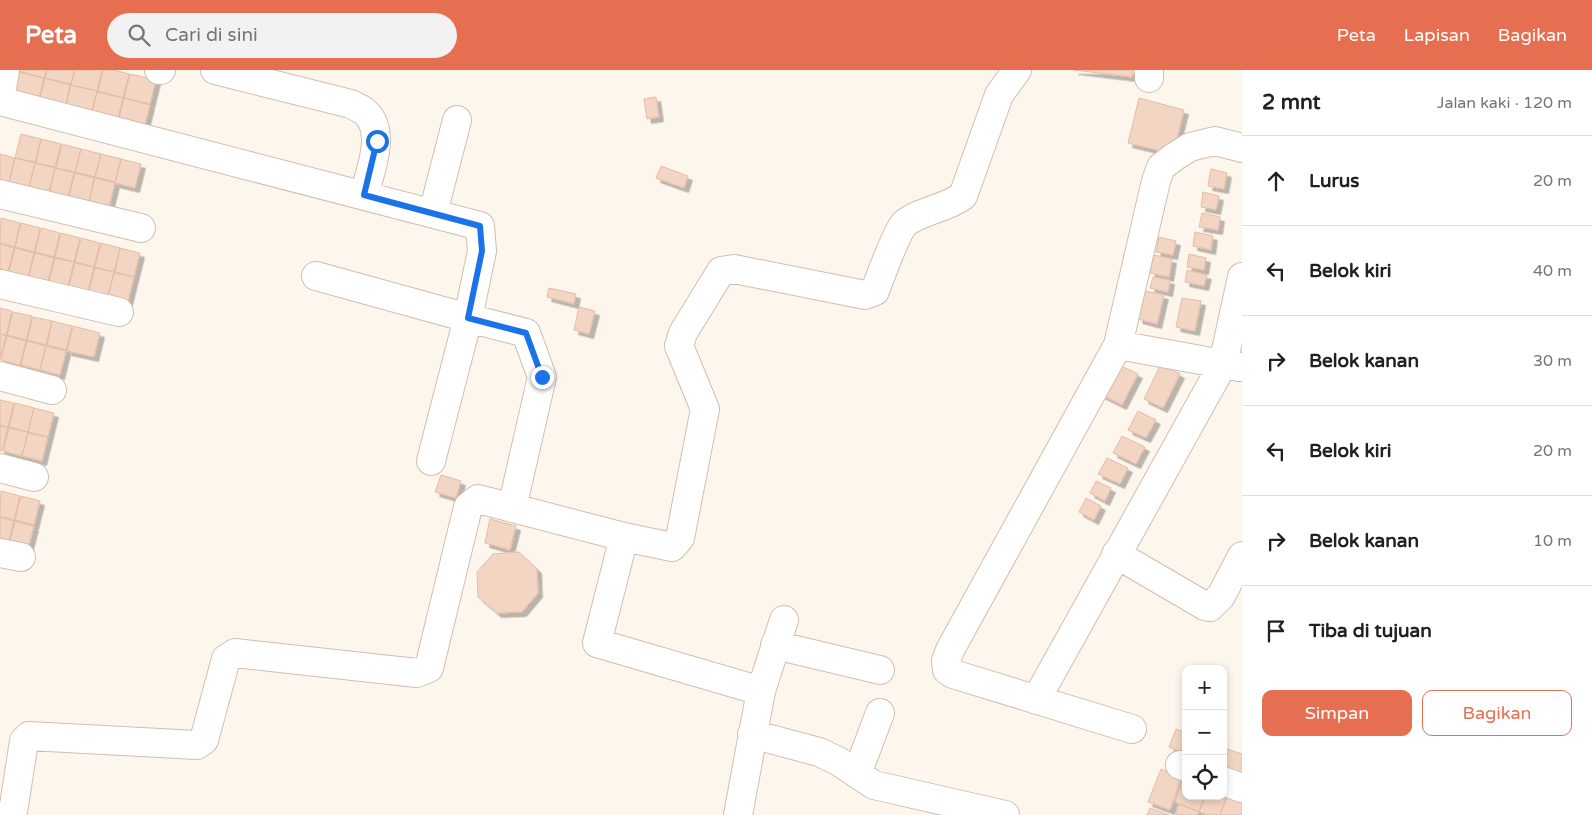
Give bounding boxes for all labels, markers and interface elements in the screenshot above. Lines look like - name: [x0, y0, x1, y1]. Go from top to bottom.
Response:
- search box: [107, 13, 457, 58]
- text: Peta: [25, 21, 77, 50]
- icon: search: [125, 21, 153, 49]
- text: Cari di sini: [165, 24, 258, 46]
- text: Peta: [1337, 24, 1376, 46]
- text: Lapisan: [1404, 24, 1470, 46]
- text: Bagikan: [1498, 24, 1567, 46]
- text: 2 mnt: [1262, 90, 1321, 115]
- text: Jalan kaki · 120 m: [1437, 93, 1572, 113]
- route start: [366, 130, 389, 153]
- icon: ahead: [1262, 167, 1290, 195]
- text: Lurus: [1309, 170, 1359, 192]
- text: 20 m: [1533, 171, 1572, 191]
- icon: left: [1262, 257, 1290, 285]
- text: Belok kiri: [1309, 260, 1392, 282]
- text: 40 m: [1533, 261, 1572, 281]
- icon: right: [1262, 347, 1290, 375]
- text: Belok kanan: [1309, 350, 1419, 372]
- text: 30 m: [1533, 351, 1572, 371]
- route end: [531, 366, 554, 389]
- icon: left: [1262, 437, 1290, 465]
- text: Belok kiri: [1309, 440, 1392, 462]
- text: 20 m: [1533, 441, 1572, 461]
- icon: right: [1262, 527, 1290, 555]
- text: Belok kanan: [1309, 530, 1419, 552]
- text: 10 m: [1533, 531, 1572, 551]
- icon: arrive: [1262, 617, 1290, 645]
- text: Tiba di tujuan: [1309, 620, 1432, 642]
- map controls: [1182, 665, 1227, 800]
- button: +: [1182, 665, 1227, 710]
- button: Simpan: [1262, 690, 1412, 736]
- button: Bagikan: [1422, 690, 1572, 736]
- button: −: [1182, 710, 1227, 755]
- button: locate: [1182, 755, 1227, 800]

